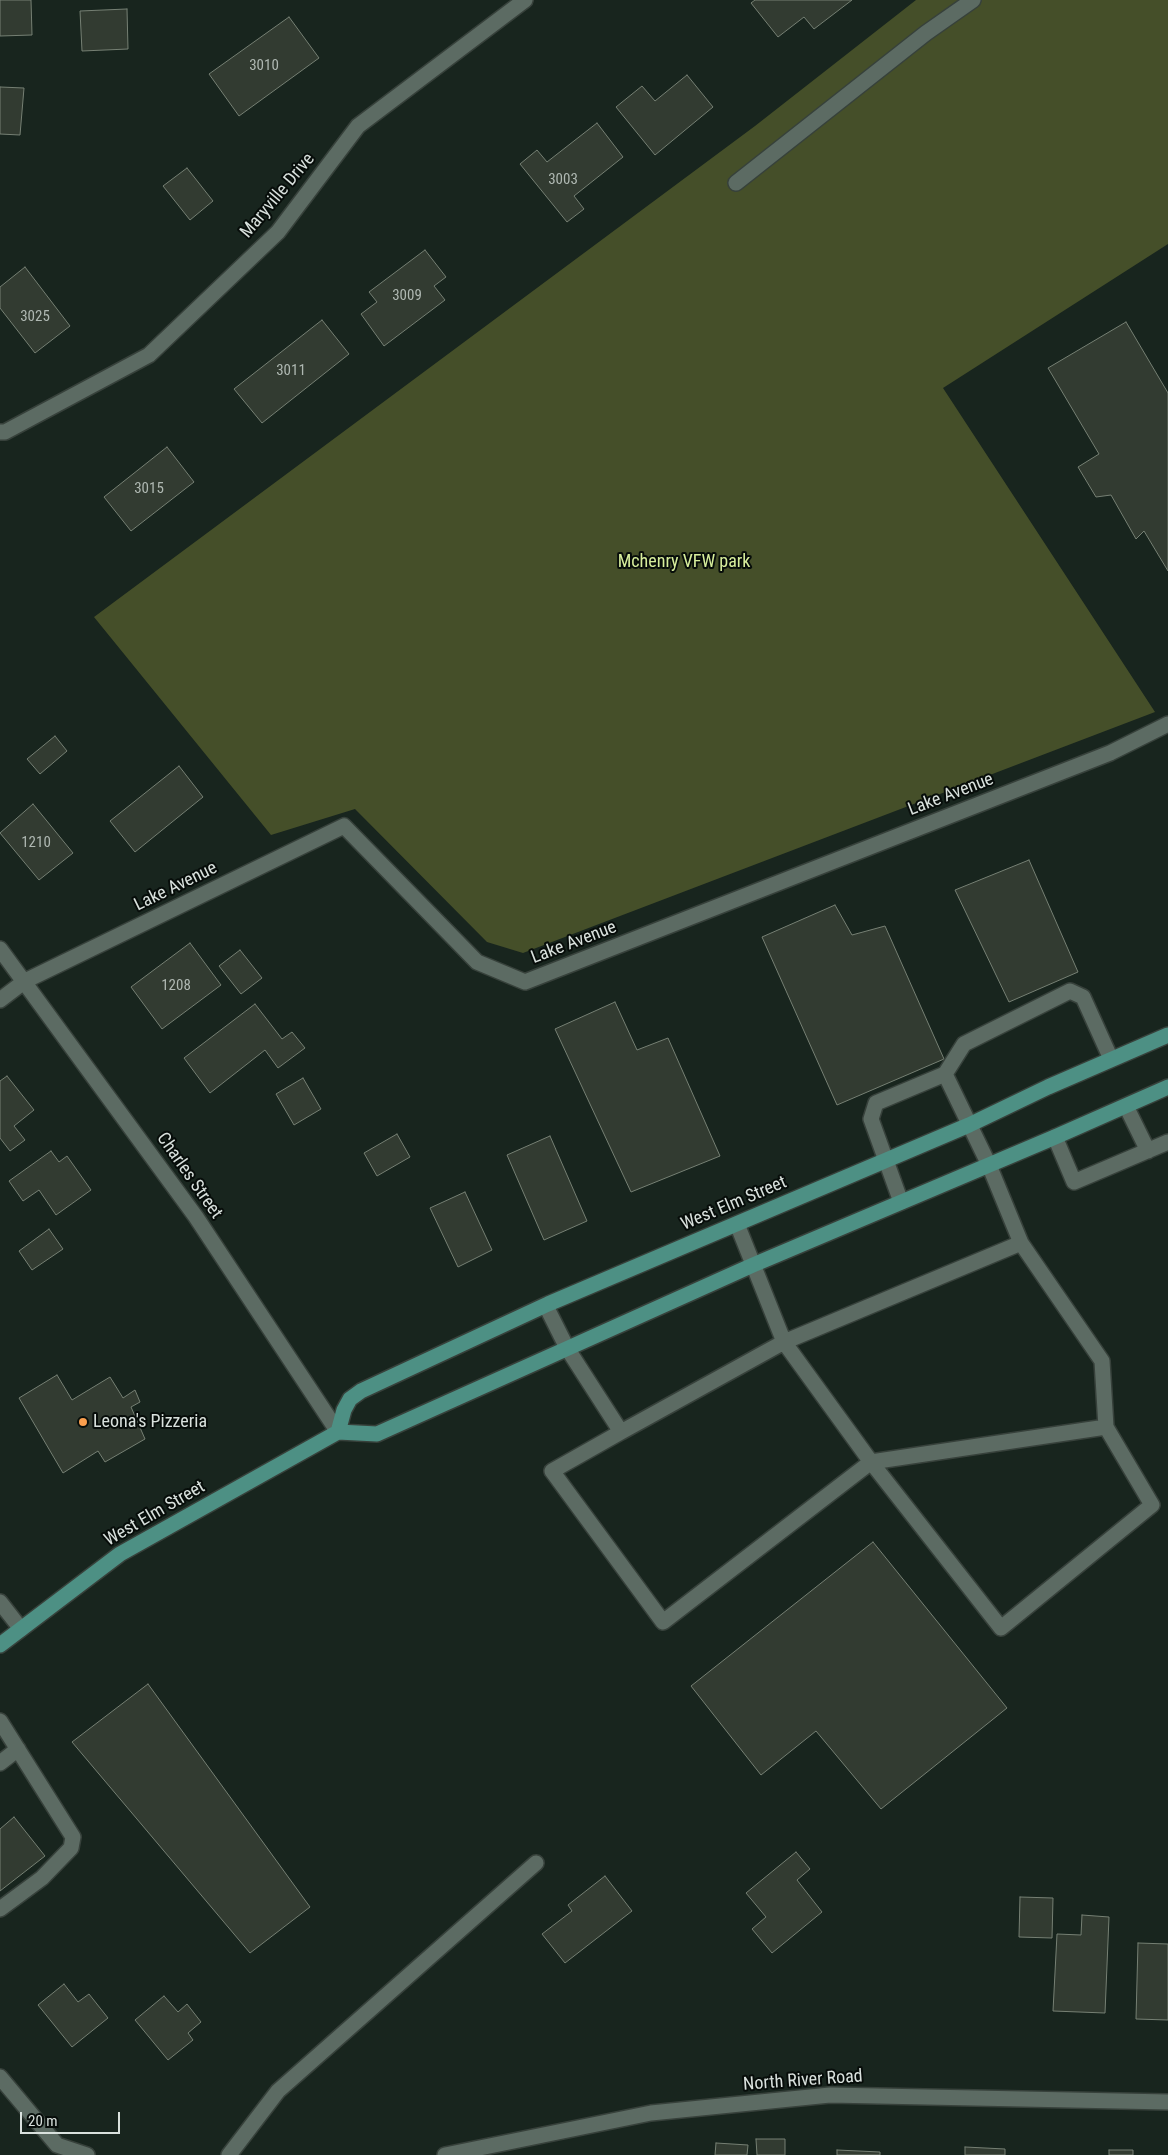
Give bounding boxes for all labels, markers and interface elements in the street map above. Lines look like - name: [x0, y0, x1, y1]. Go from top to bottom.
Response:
- house number: 3010: [249, 57, 279, 75]
- street label: Maryville Drive: [236, 149, 320, 243]
- house number: 3003: [548, 171, 578, 189]
- house number: 3009: [392, 287, 422, 305]
- house number: 3025: [20, 308, 50, 326]
- house number: 3011: [276, 362, 306, 380]
- house number: 3015: [134, 480, 164, 498]
- park label: Mchenry VFW park: [618, 551, 750, 573]
- street label: Lake Avenue: [905, 769, 997, 821]
- house number: 1210: [21, 834, 51, 852]
- street label: Lake Avenue: [131, 858, 221, 916]
- street label: Lake Avenue: [528, 917, 620, 969]
- house number: 1208: [161, 977, 191, 995]
- street label: Charles Street: [151, 1129, 227, 1223]
- street label: West Elm Street: [678, 1172, 790, 1236]
- place label: Leona's Pizzeria: [93, 1411, 207, 1433]
- marker: Leona's Pizzeria: [77, 1416, 89, 1428]
- street label: West Elm Street: [101, 1477, 209, 1551]
- street label: North River Road: [743, 2066, 863, 2096]
- scale bar: [22, 2102, 122, 2134]
- text: 20 m: [28, 2112, 58, 2130]

